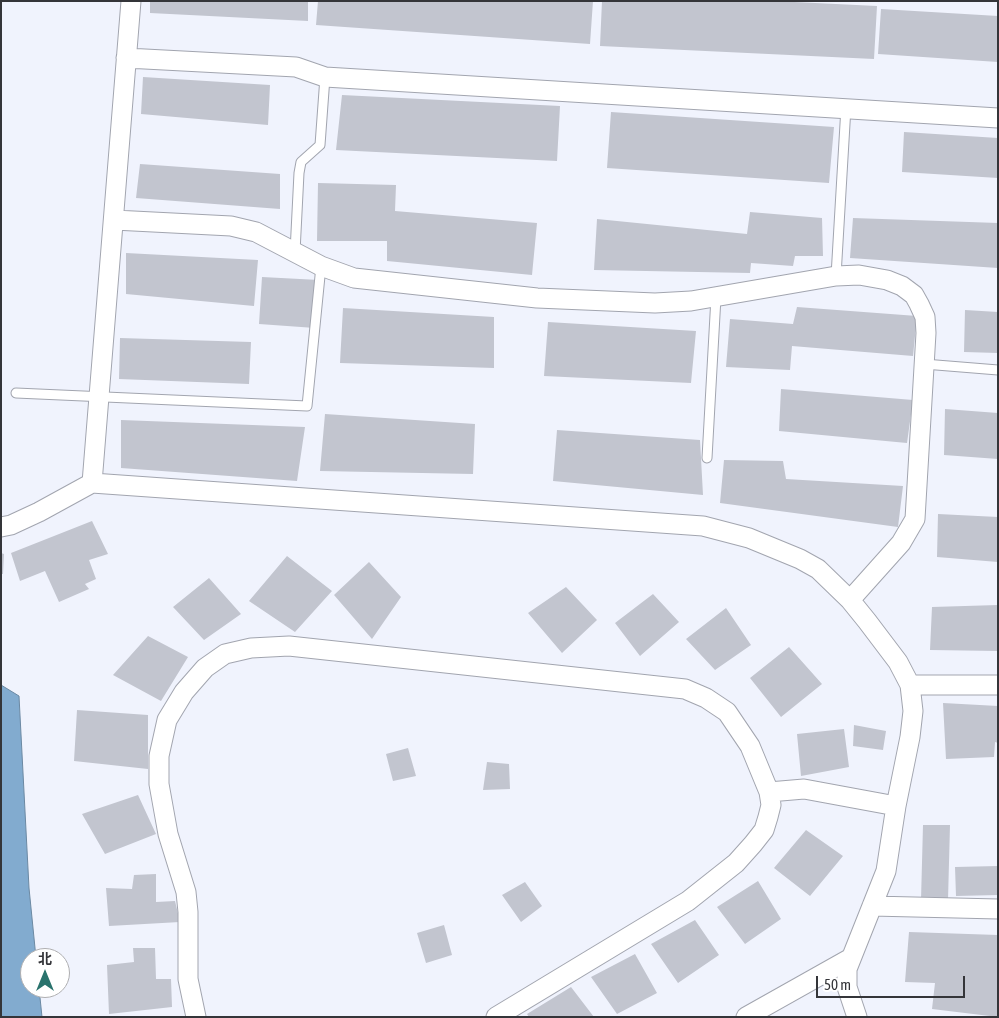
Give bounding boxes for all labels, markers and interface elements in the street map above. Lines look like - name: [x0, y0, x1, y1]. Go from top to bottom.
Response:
- north arrow: [20, 948, 70, 998]
- text: 北: [38, 951, 52, 967]
- scale bar: [819, 966, 968, 998]
- text: 50 m: [824, 976, 851, 993]

